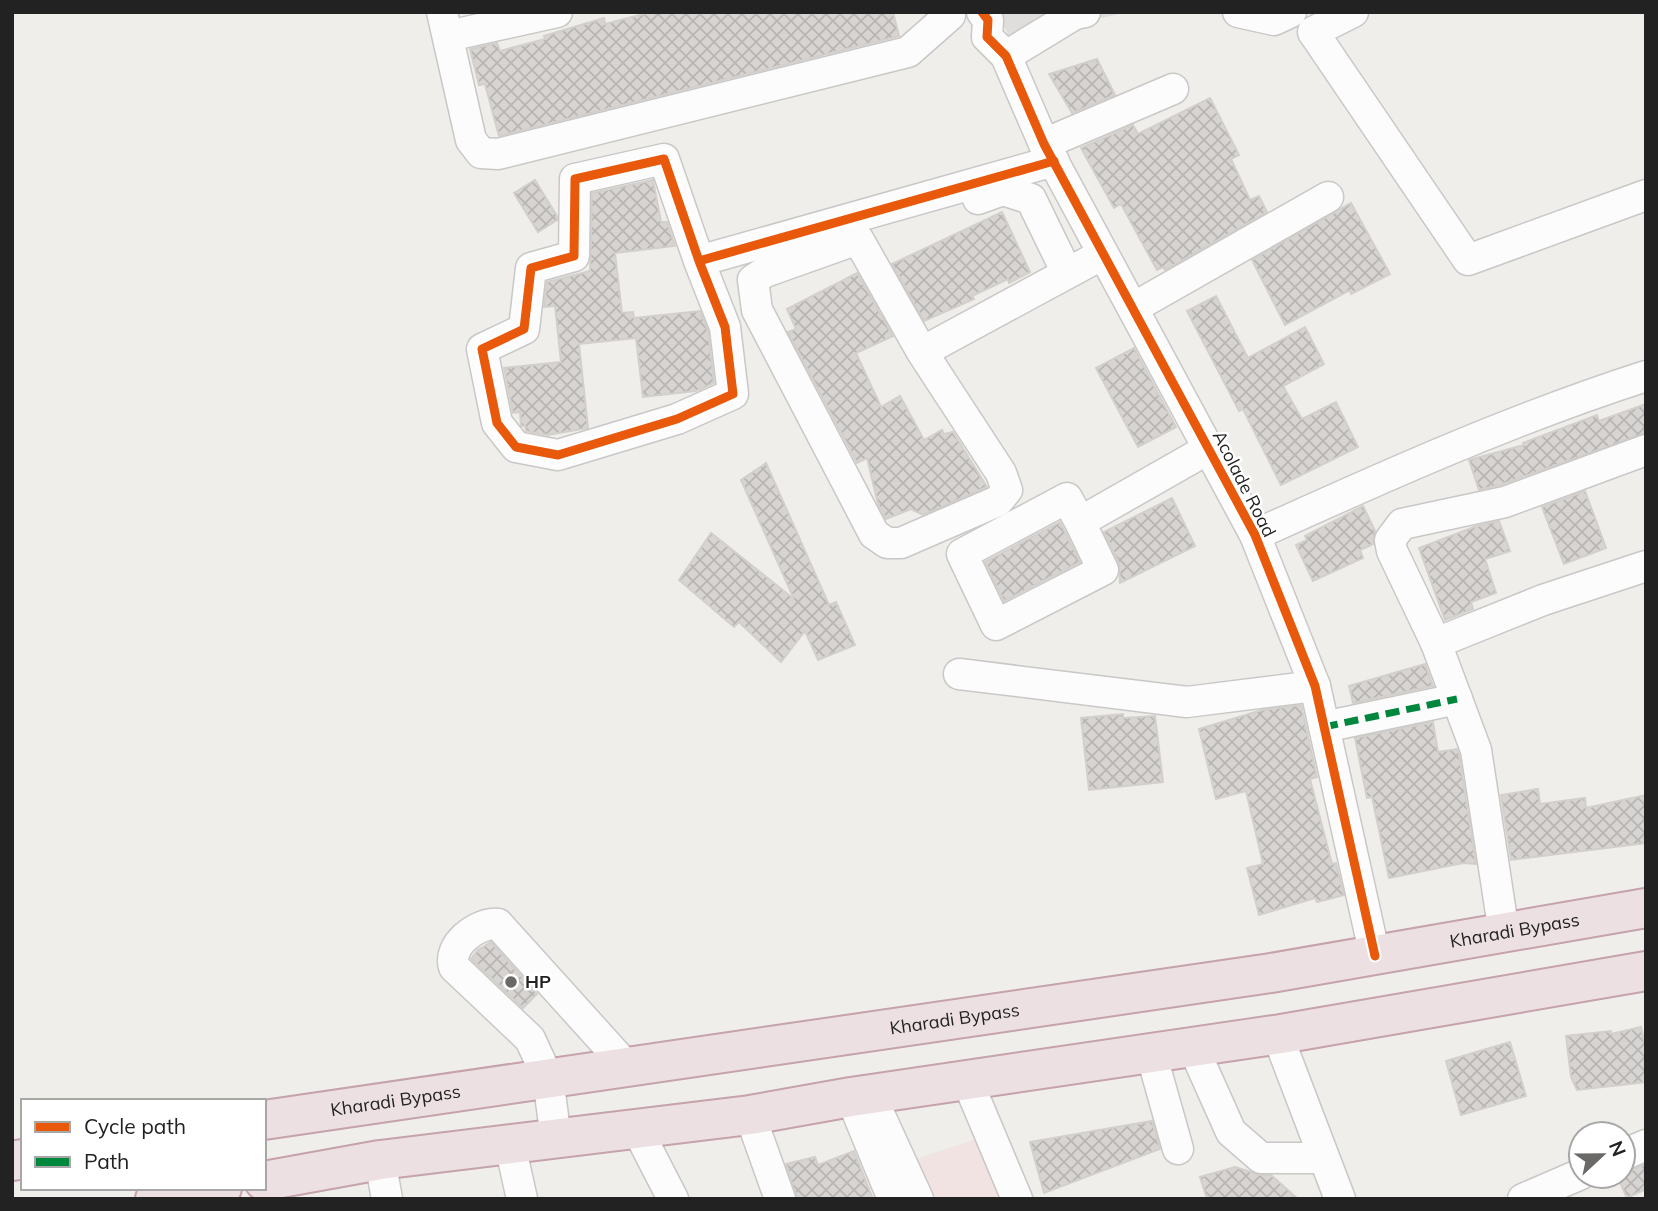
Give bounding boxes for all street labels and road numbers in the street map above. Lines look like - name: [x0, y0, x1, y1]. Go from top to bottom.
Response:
- street label: Acolade Road: [1208, 427, 1281, 541]
- street label: Kharadi Bypass: [1448, 908, 1581, 953]
- street label: Kharadi Bypass: [888, 998, 1021, 1040]
- street label: Kharadi Bypass: [329, 1079, 462, 1121]

